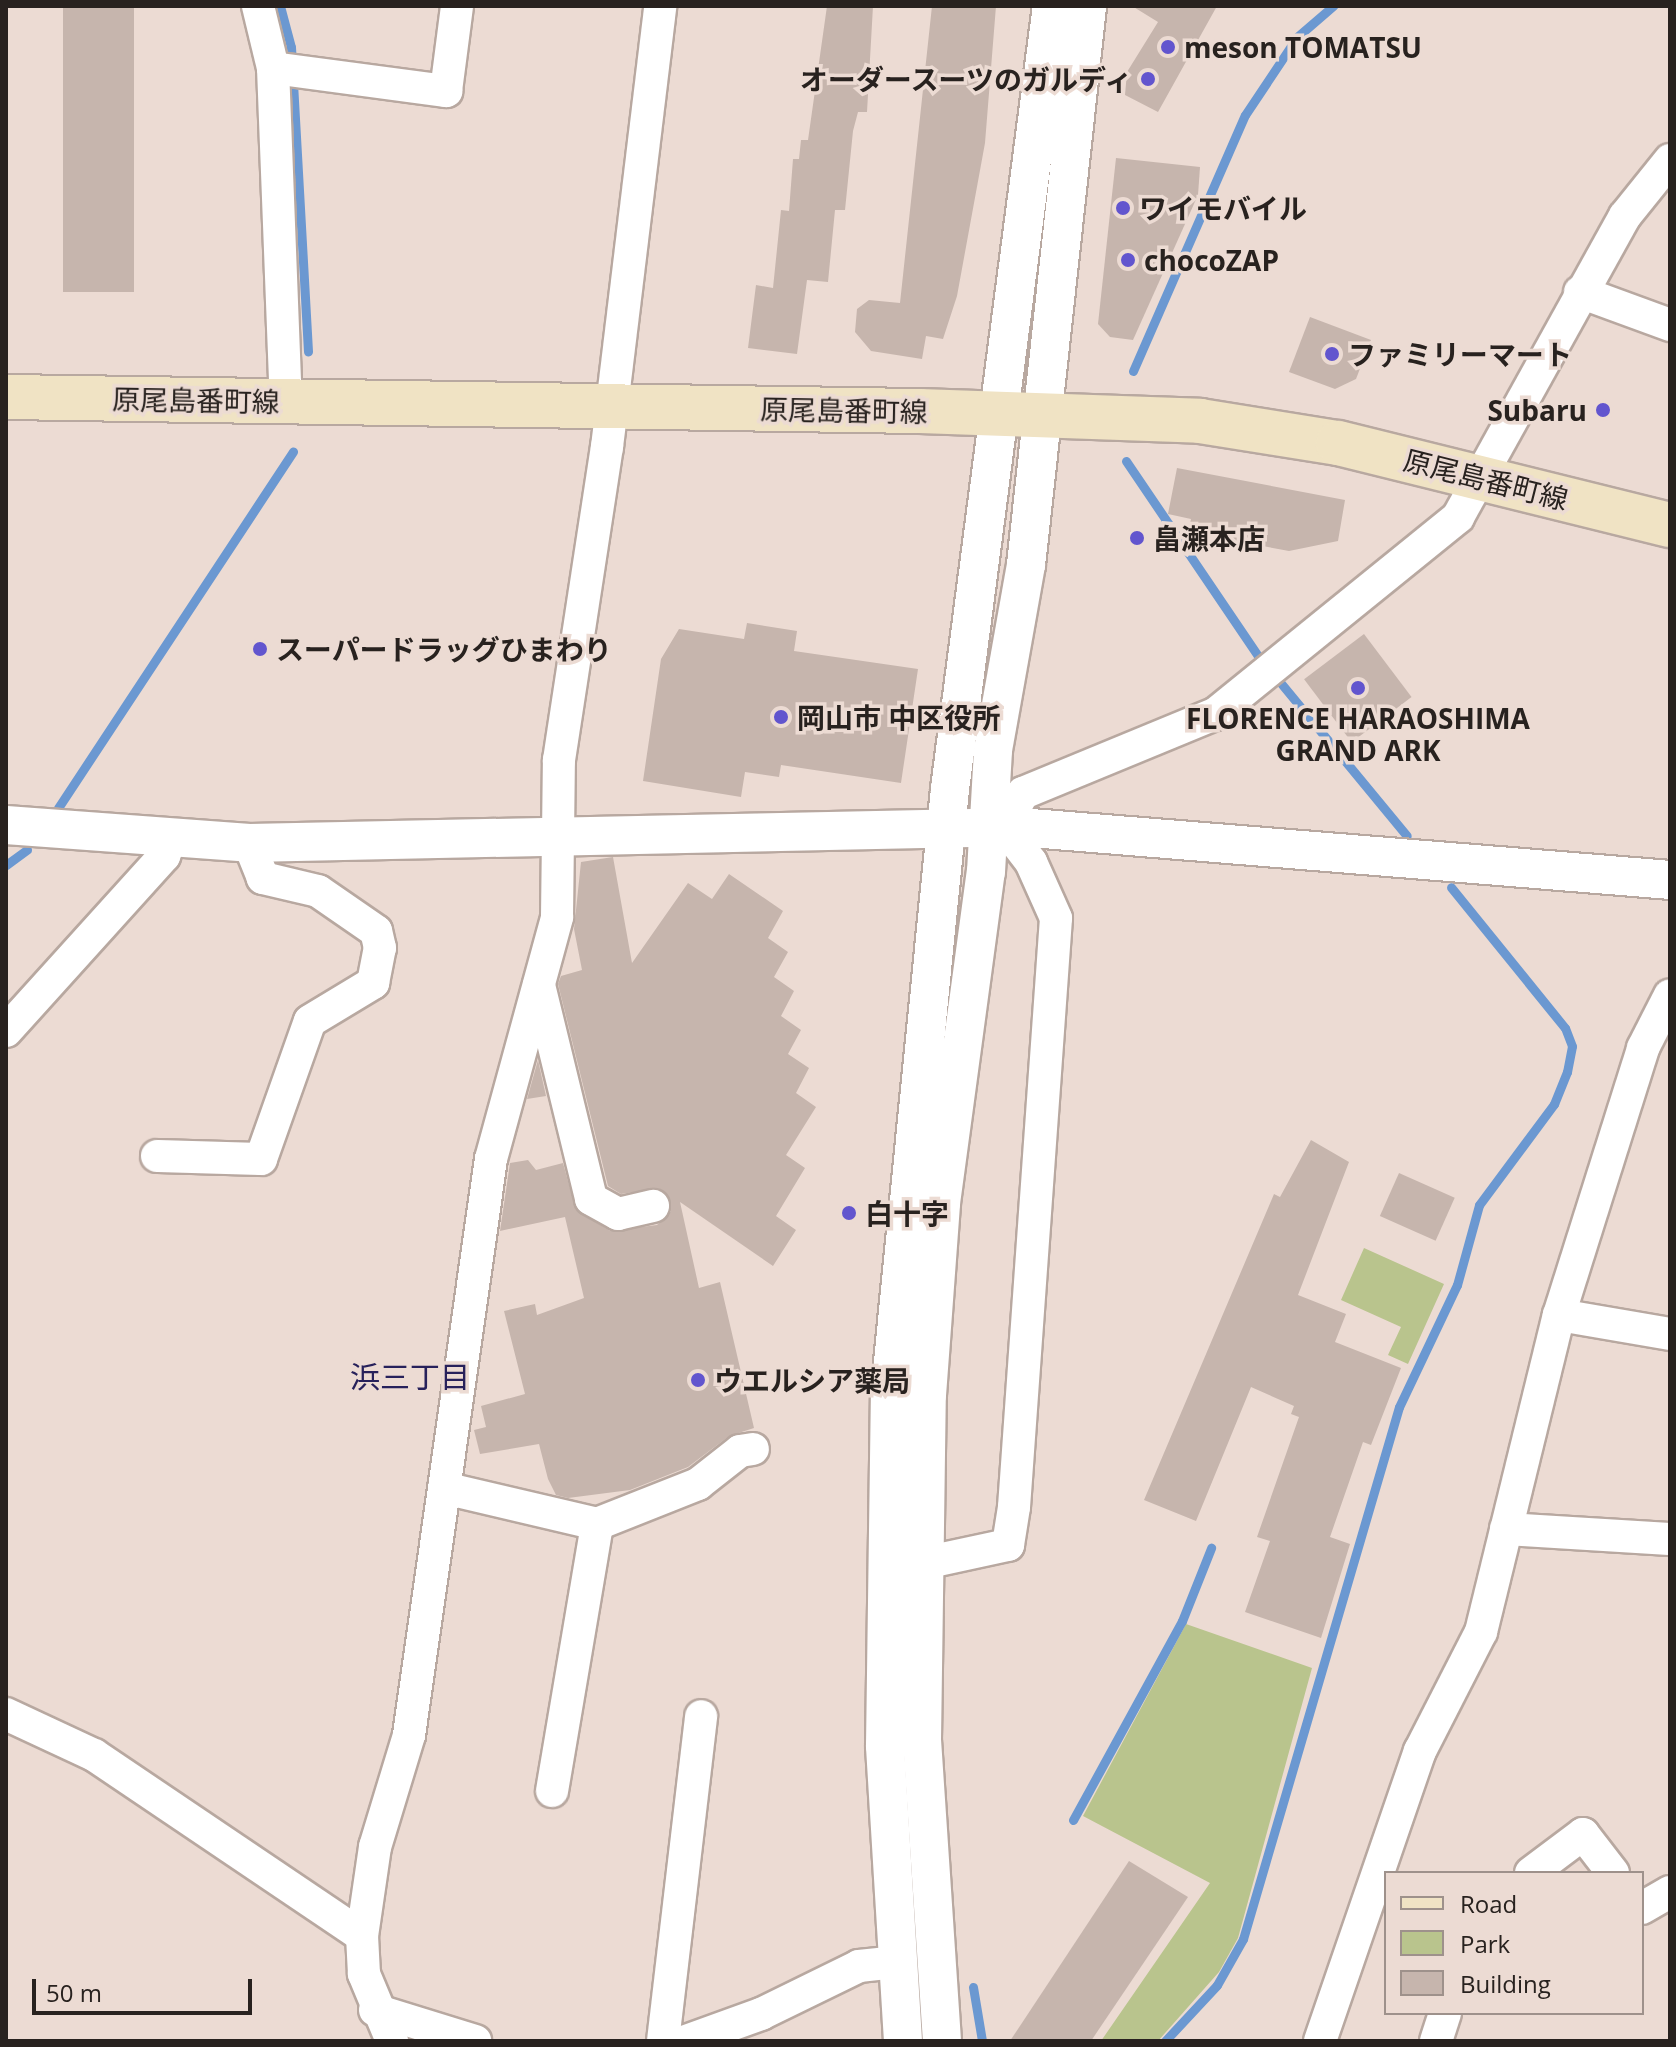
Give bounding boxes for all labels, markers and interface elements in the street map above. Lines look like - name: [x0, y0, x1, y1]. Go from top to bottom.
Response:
- place label: meson TOMATSU: [1184, 30, 1422, 64]
- marker: meson TOMATSU: [1159, 38, 1177, 56]
- place label: オーダースーツのガルディ: [796, 62, 1132, 96]
- marker: オーダースーツのガルディ: [1139, 70, 1157, 88]
- place label: ワイモバイル: [1139, 191, 1307, 225]
- marker: ワイモバイル: [1114, 199, 1132, 217]
- place label: chocoZAP: [1144, 243, 1279, 277]
- marker: chocoZAP: [1119, 251, 1137, 269]
- place label: ファミリーマート: [1348, 337, 1572, 371]
- marker: ファミリーマート: [1323, 345, 1341, 363]
- street label: 原尾島番町線: [112, 382, 280, 418]
- street label: 原尾島番町線: [760, 392, 928, 428]
- place label: Subaru: [1487, 393, 1587, 427]
- marker: Subaru: [1594, 401, 1612, 419]
- street label: 原尾島番町線: [1400, 442, 1572, 516]
- place label: 畠瀬本店: [1153, 521, 1265, 555]
- marker: 畠瀬本店: [1128, 529, 1146, 547]
- place label: スーパードラッグひまわり: [276, 632, 612, 666]
- marker: スーパードラッグひまわり: [251, 640, 269, 658]
- marker: FLORENCE HARAOSHIMA GRAND ARK: [1349, 679, 1367, 697]
- place label: 岡山市 中区役所: [797, 700, 1000, 734]
- place label: FLORENCE HARAOSHIMA GRAND ARK: [1186, 701, 1530, 767]
- marker: 岡山市 中区役所: [772, 708, 790, 726]
- place label: 白十字: [865, 1196, 949, 1230]
- marker: 白十字: [840, 1204, 858, 1222]
- district label: 浜三丁目: [350, 1359, 470, 1395]
- place label: ウエルシア薬局: [714, 1363, 910, 1397]
- marker: ウエルシア薬局: [689, 1371, 707, 1389]
- legend: [1384, 1871, 1644, 2015]
- text: Road: [1460, 1887, 1517, 1920]
- text: Park: [1460, 1927, 1510, 1960]
- scale bar: [36, 1963, 256, 2013]
- text: Building: [1460, 1967, 1551, 2000]
- text: 50 m: [46, 1976, 102, 2009]

